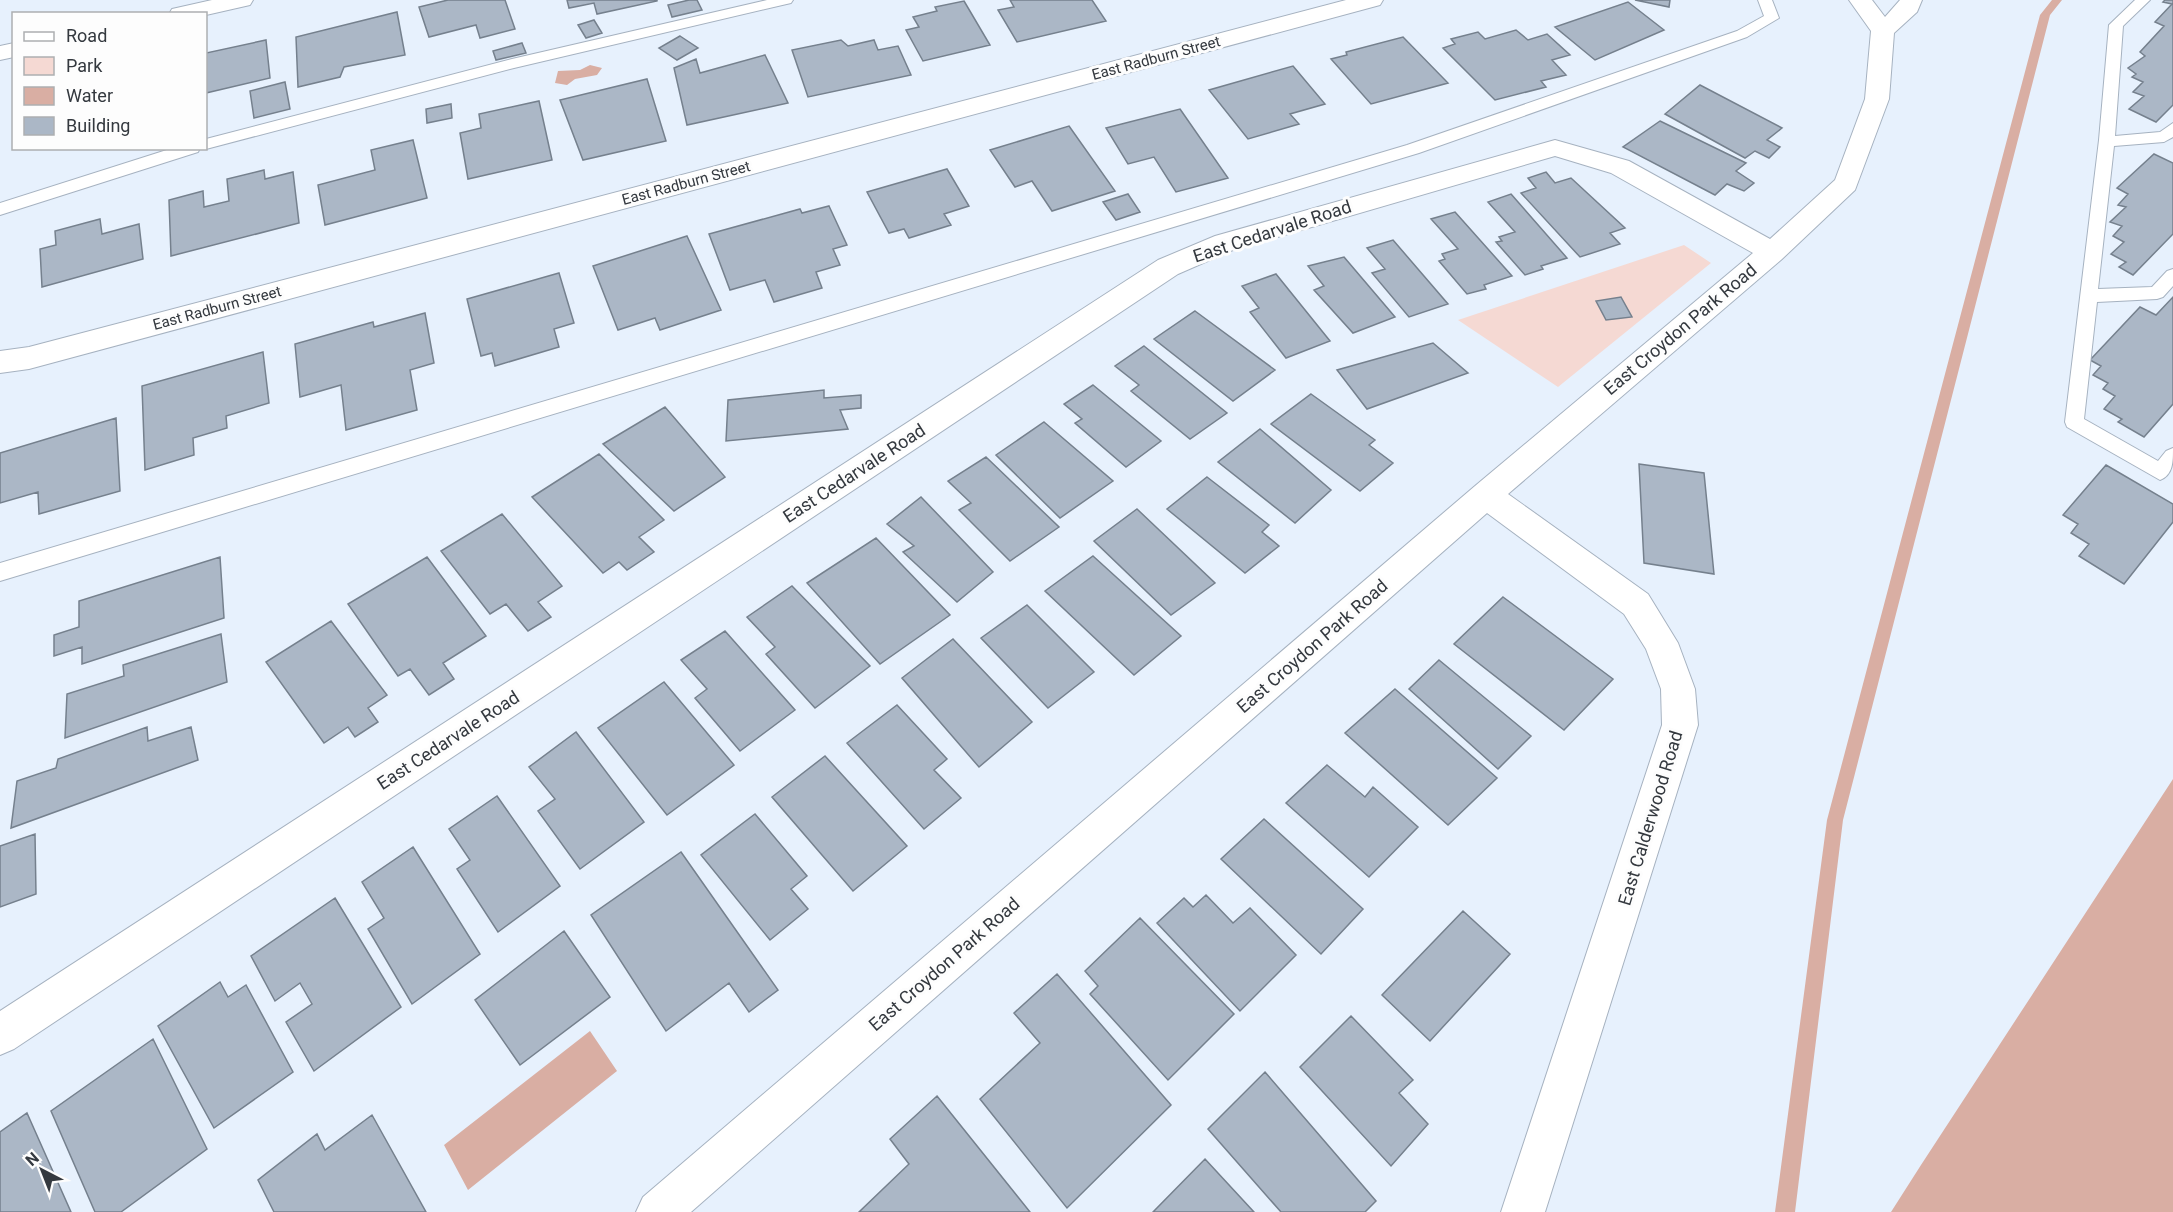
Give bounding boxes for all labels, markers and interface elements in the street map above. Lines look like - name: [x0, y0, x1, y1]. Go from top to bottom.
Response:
- legend: [12, 12, 207, 150]
- text: Road: [66, 25, 107, 46]
- street label: East Radburn Street: [1090, 32, 1222, 84]
- text: Park: [66, 55, 103, 76]
- text: Water: [66, 85, 113, 106]
- text: Building: [66, 115, 130, 136]
- street label: East Radburn Street: [620, 157, 752, 209]
- street label: East Cedarvale Road: [1190, 195, 1354, 267]
- street label: East Croydon Park Road: [1599, 259, 1761, 399]
- street label: East Radburn Street: [151, 282, 283, 334]
- street label: East Cedarvale Road: [779, 419, 929, 527]
- street label: East Croydon Park Road: [1232, 575, 1392, 717]
- street label: East Cedarvale Road: [373, 686, 523, 794]
- street label: East Calderwood Road: [1613, 728, 1687, 908]
- street label: East Croydon Park Road: [864, 893, 1024, 1035]
- north arrow: [12, 1140, 72, 1200]
- text: N: [22, 1148, 43, 1170]

